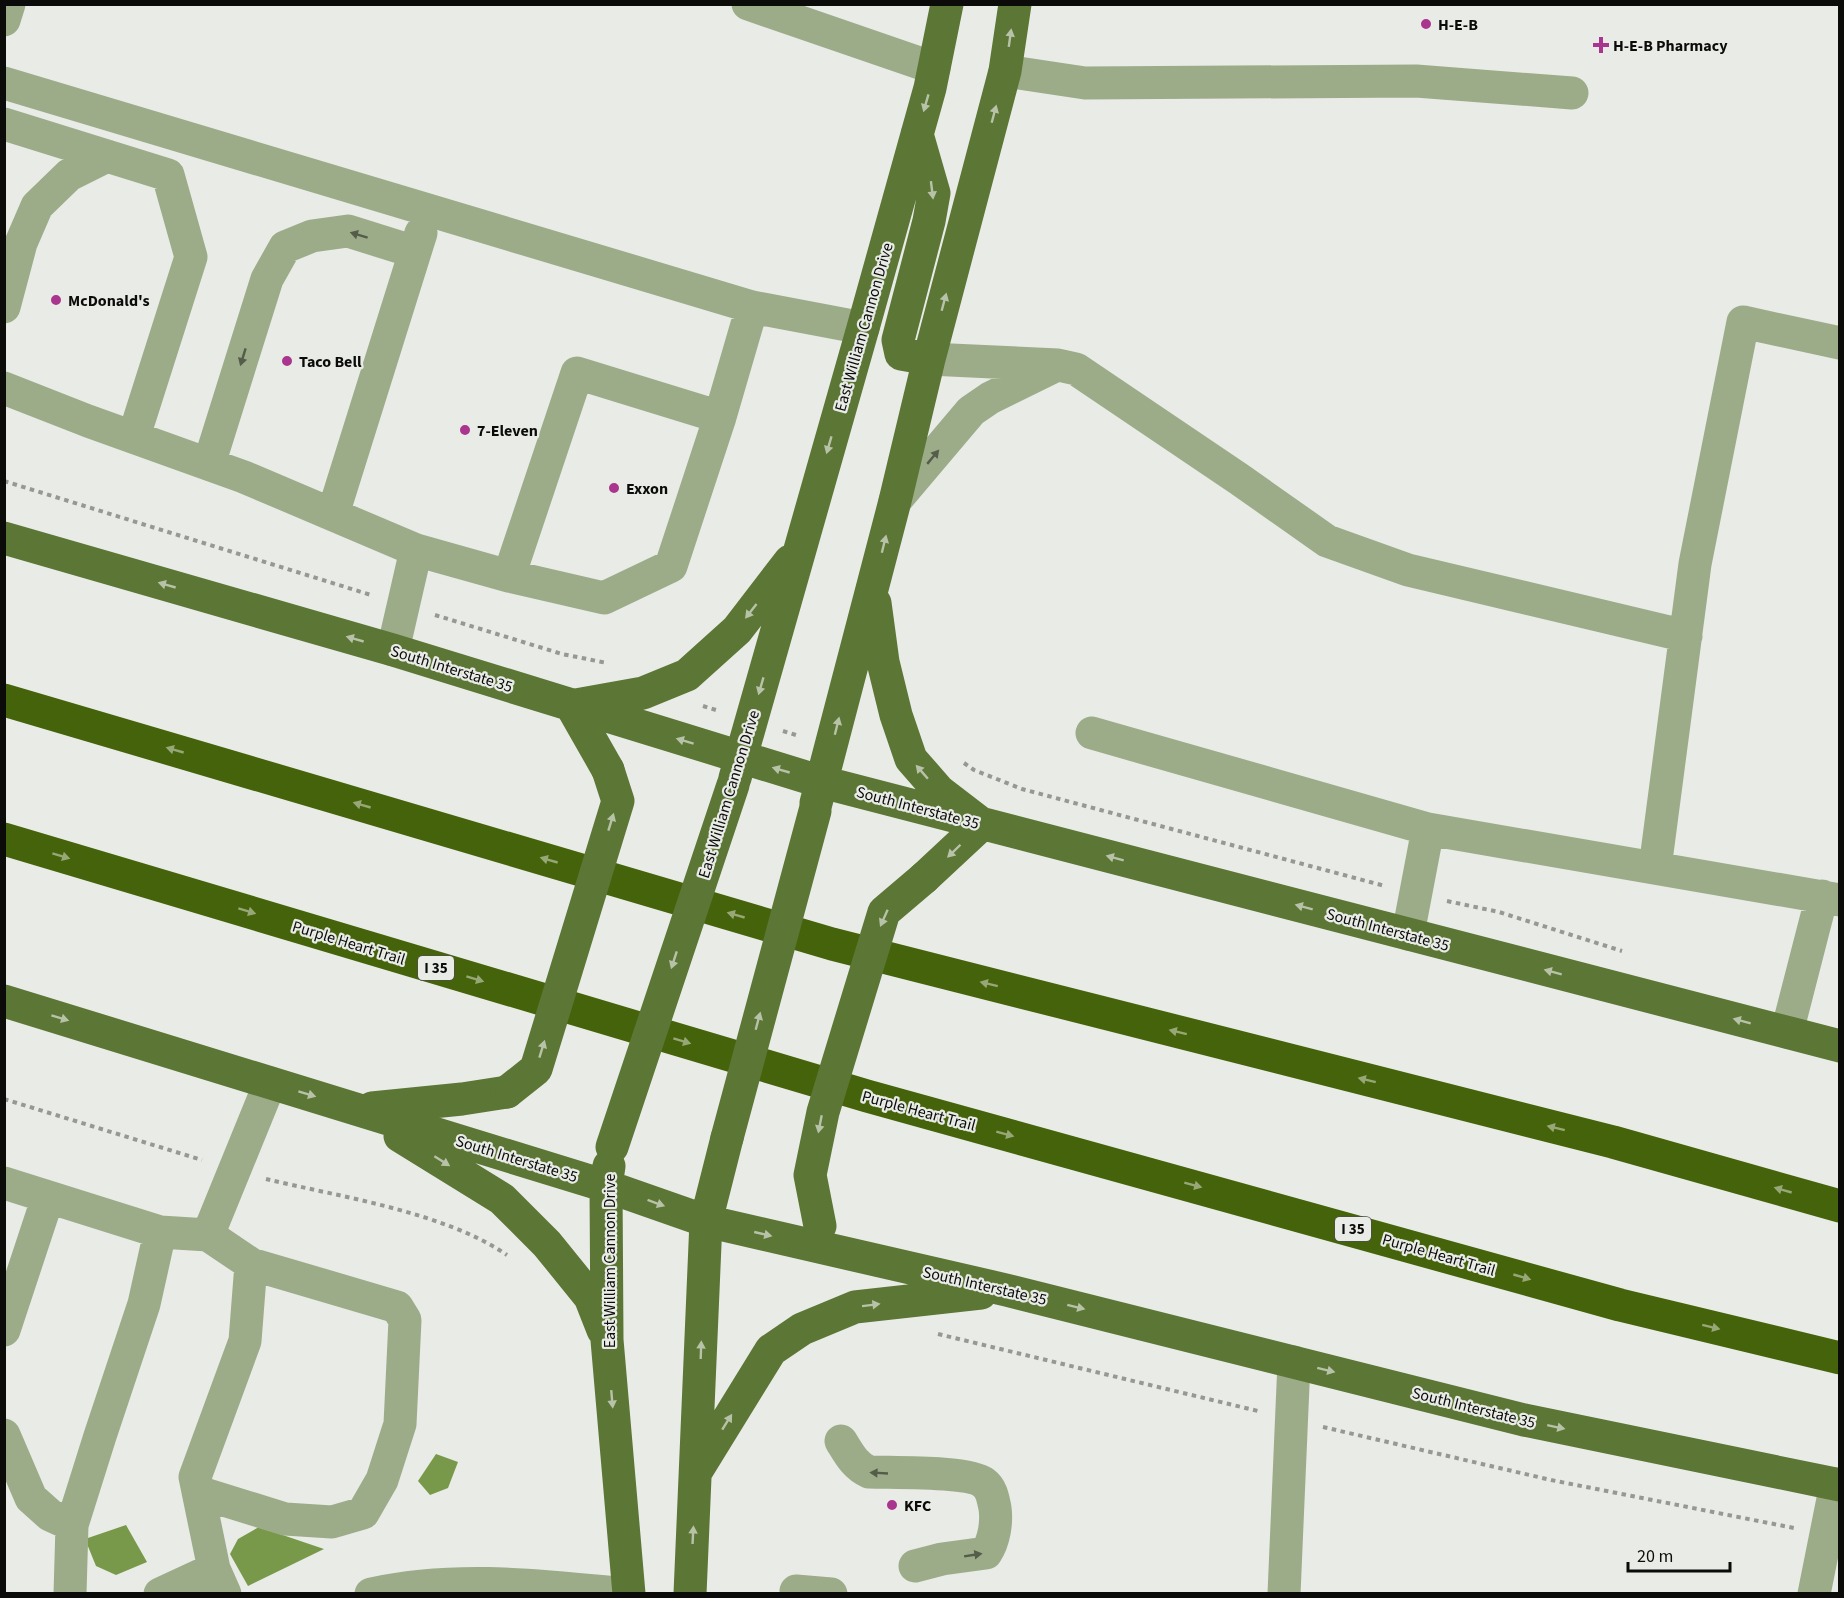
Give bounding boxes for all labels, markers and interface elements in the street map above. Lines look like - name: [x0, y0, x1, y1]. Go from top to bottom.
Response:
- place label: H-E-B: [1438, 14, 1478, 36]
- marker: H-E-B: [1419, 17, 1433, 31]
- one-way arrow: [1006, 28, 1015, 47]
- place label: H-E-B Pharmacy: [1613, 35, 1728, 57]
- marker: H-E-B Pharmacy: [1594, 38, 1608, 52]
- one-way arrow: [920, 94, 930, 112]
- one-way arrow: [990, 105, 999, 123]
- one-way arrow: [927, 181, 936, 200]
- one-way arrow: [350, 229, 368, 239]
- street label: East William Cannon Drive: [829, 240, 899, 414]
- place label: McDonald's: [68, 290, 150, 312]
- marker: McDonald's: [49, 293, 63, 307]
- one-way arrow: [940, 293, 949, 311]
- one-way arrow: [237, 348, 247, 366]
- place label: Taco Bell: [299, 351, 362, 373]
- marker: Taco Bell: [280, 354, 294, 368]
- place label: 7-Eleven: [477, 420, 538, 442]
- marker: 7-Eleven: [458, 423, 472, 437]
- one-way arrow: [824, 436, 834, 454]
- one-way arrow: [926, 450, 939, 465]
- place label: Exxon: [626, 478, 668, 500]
- marker: Exxon: [607, 481, 621, 495]
- one-way arrow: [880, 535, 890, 553]
- one-way arrow: [158, 580, 176, 589]
- one-way arrow: [746, 604, 758, 619]
- one-way arrow: [345, 634, 363, 643]
- street label: South Interstate 35: [388, 640, 515, 698]
- one-way arrow: [756, 677, 765, 695]
- street label: East William Cannon Drive: [693, 708, 765, 881]
- one-way arrow: [833, 717, 842, 735]
- one-way arrow: [676, 736, 694, 745]
- one-way arrow: [165, 745, 183, 754]
- one-way arrow: [772, 765, 790, 774]
- one-way arrow: [916, 765, 929, 780]
- street label: South Interstate 35: [854, 781, 982, 835]
- one-way arrow: [352, 800, 370, 809]
- one-way arrow: [607, 813, 616, 831]
- one-way arrow: [947, 844, 961, 858]
- one-way arrow: [52, 852, 70, 861]
- one-way arrow: [1106, 853, 1124, 863]
- one-way arrow: [540, 855, 558, 864]
- one-way arrow: [1294, 902, 1312, 911]
- street label: South Interstate 35: [1324, 903, 1452, 957]
- one-way arrow: [238, 907, 257, 917]
- one-way arrow: [727, 910, 745, 919]
- one-way arrow: [879, 910, 888, 927]
- street label: Purple Heart Trail: [290, 915, 408, 971]
- one-way arrow: [669, 951, 679, 969]
- road number: I 35: [418, 956, 454, 980]
- one-way arrow: [1544, 966, 1563, 976]
- one-way arrow: [466, 975, 484, 984]
- one-way arrow: [980, 978, 998, 988]
- one-way arrow: [754, 1011, 763, 1029]
- one-way arrow: [51, 1014, 69, 1023]
- one-way arrow: [1733, 1015, 1751, 1025]
- one-way arrow: [1169, 1026, 1187, 1036]
- one-way arrow: [673, 1037, 691, 1046]
- one-way arrow: [538, 1040, 547, 1058]
- one-way arrow: [1358, 1074, 1376, 1084]
- street label: Purple Heart Trail: [859, 1085, 978, 1137]
- one-way arrow: [298, 1090, 316, 1099]
- one-way arrow: [815, 1115, 824, 1134]
- one-way arrow: [1547, 1123, 1565, 1132]
- one-way arrow: [995, 1129, 1014, 1139]
- street label: South Interstate 35: [453, 1130, 580, 1188]
- one-way arrow: [434, 1155, 450, 1166]
- street label: East William Cannon Drive: [599, 1174, 621, 1348]
- one-way arrow: [1183, 1181, 1202, 1191]
- one-way arrow: [1774, 1185, 1792, 1194]
- one-way arrow: [647, 1199, 665, 1209]
- road number: I 35: [1335, 1217, 1371, 1241]
- street label: Purple Heart Trail: [1380, 1228, 1498, 1282]
- one-way arrow: [754, 1230, 773, 1240]
- street label: South Interstate 35: [921, 1261, 1049, 1311]
- one-way arrow: [1513, 1273, 1531, 1282]
- one-way arrow: [861, 1300, 880, 1310]
- one-way arrow: [1067, 1303, 1085, 1313]
- one-way arrow: [1701, 1322, 1720, 1332]
- one-way arrow: [697, 1341, 706, 1360]
- one-way arrow: [1317, 1366, 1335, 1376]
- street label: South Interstate 35: [1410, 1382, 1538, 1434]
- one-way arrow: [607, 1389, 617, 1408]
- one-way arrow: [721, 1414, 732, 1430]
- one-way arrow: [1547, 1422, 1566, 1432]
- one-way arrow: [870, 1468, 889, 1477]
- place label: KFC: [904, 1495, 931, 1517]
- marker: KFC: [885, 1498, 899, 1512]
- one-way arrow: [688, 1526, 697, 1545]
- scale bar: [1628, 1535, 1730, 1573]
- text: 20 m: [1637, 1544, 1673, 1569]
- one-way arrow: [963, 1551, 982, 1560]

